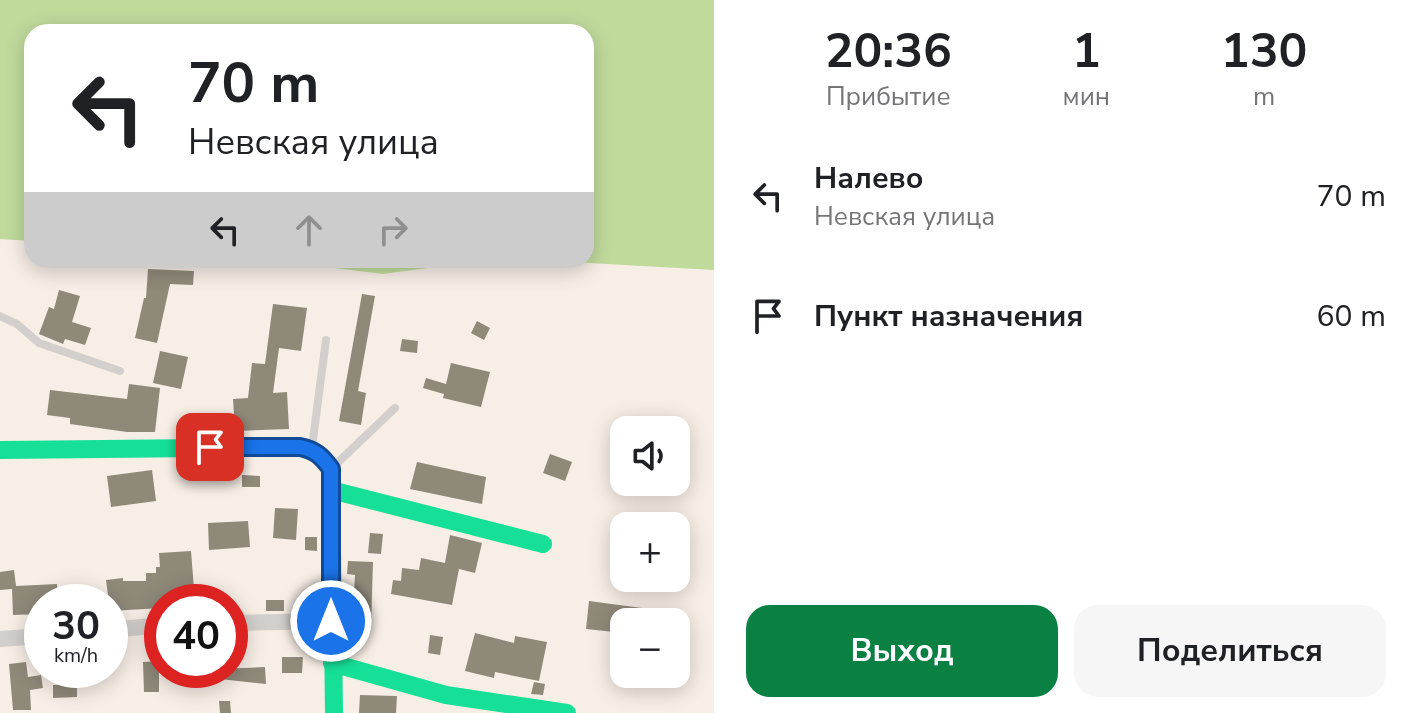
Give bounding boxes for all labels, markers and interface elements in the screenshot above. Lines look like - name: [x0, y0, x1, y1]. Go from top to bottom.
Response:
- text: 20:36: [825, 18, 952, 84]
- text: 1: [1072, 18, 1101, 84]
- text: 130: [1221, 18, 1307, 84]
- text: 70 m: [188, 45, 319, 122]
- icon: left: [56, 56, 160, 160]
- text: Прибытие: [826, 79, 951, 114]
- text: мин: [1063, 79, 1110, 114]
- text: m: [1253, 79, 1275, 114]
- text: Невская улица: [188, 118, 439, 167]
- text: Налево: [814, 158, 923, 199]
- icon: left: [746, 174, 790, 218]
- text: 70 m: [1317, 176, 1386, 217]
- text: Невская улица: [814, 199, 995, 234]
- icon: left: [203, 208, 247, 252]
- icon: ahead: [287, 208, 331, 252]
- icon: right: [371, 208, 415, 252]
- icon: arrive: [746, 294, 790, 338]
- text: Пункт назначения: [814, 296, 1083, 337]
- text: 60 m: [1317, 296, 1386, 337]
- pin: [176, 413, 244, 481]
- map controls: [610, 416, 690, 688]
- button: sound: [610, 416, 690, 496]
- icon: arrive: [188, 425, 232, 469]
- button: +: [610, 512, 690, 592]
- position arrow: [289, 579, 373, 663]
- speed limit sign: 40: [144, 584, 248, 688]
- text: 30: [52, 599, 100, 653]
- button: Выход: [746, 605, 1058, 697]
- button: Поделиться: [1074, 605, 1386, 697]
- button: −: [610, 608, 690, 688]
- text: km/h: [54, 642, 98, 669]

